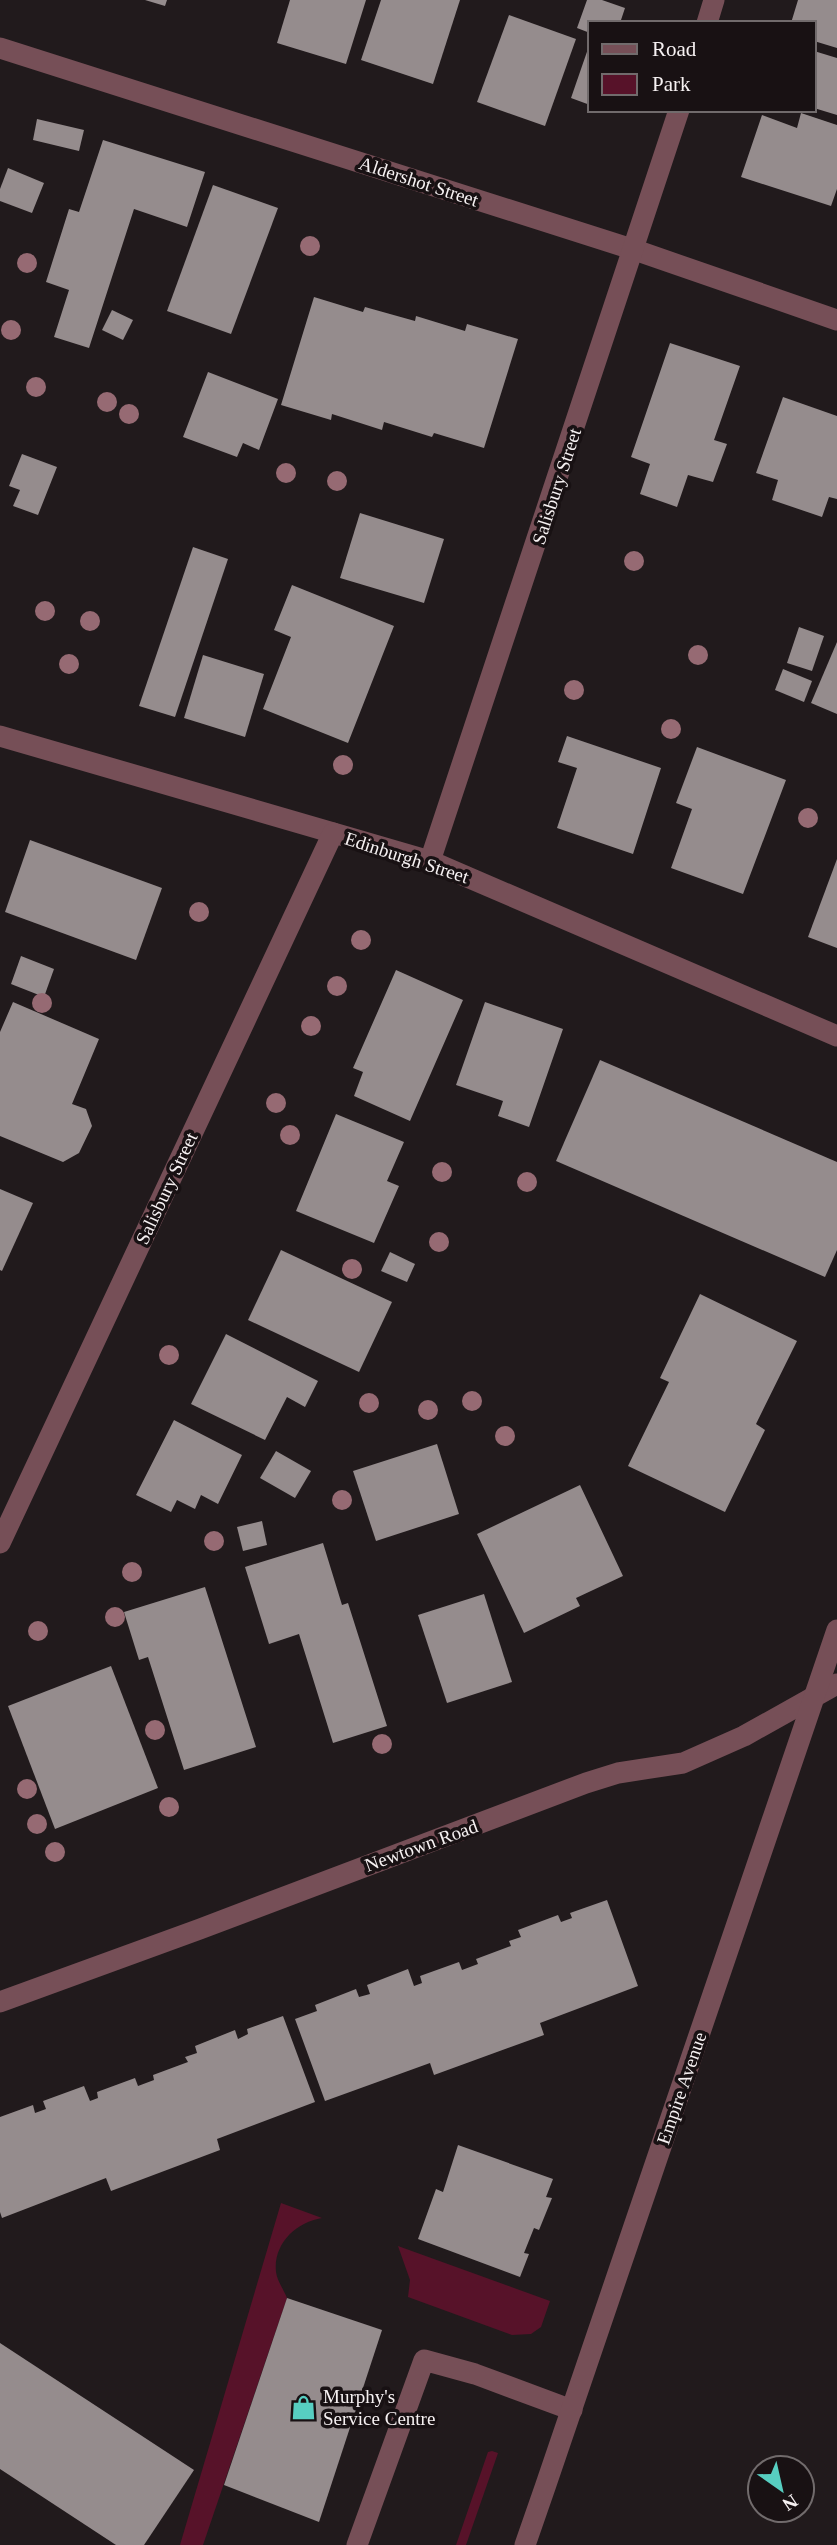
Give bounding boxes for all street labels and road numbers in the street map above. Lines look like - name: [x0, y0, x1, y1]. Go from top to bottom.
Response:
- street label: Aldershot Street: [357, 152, 482, 211]
- street label: Salisbury Street: [528, 425, 585, 547]
- street label: Edinburgh Street: [342, 828, 472, 888]
- street label: Salisbury Street: [131, 1128, 202, 1247]
- street label: Newtown Road: [362, 1815, 481, 1876]
- street label: Empire Avenue: [652, 2029, 710, 2147]

